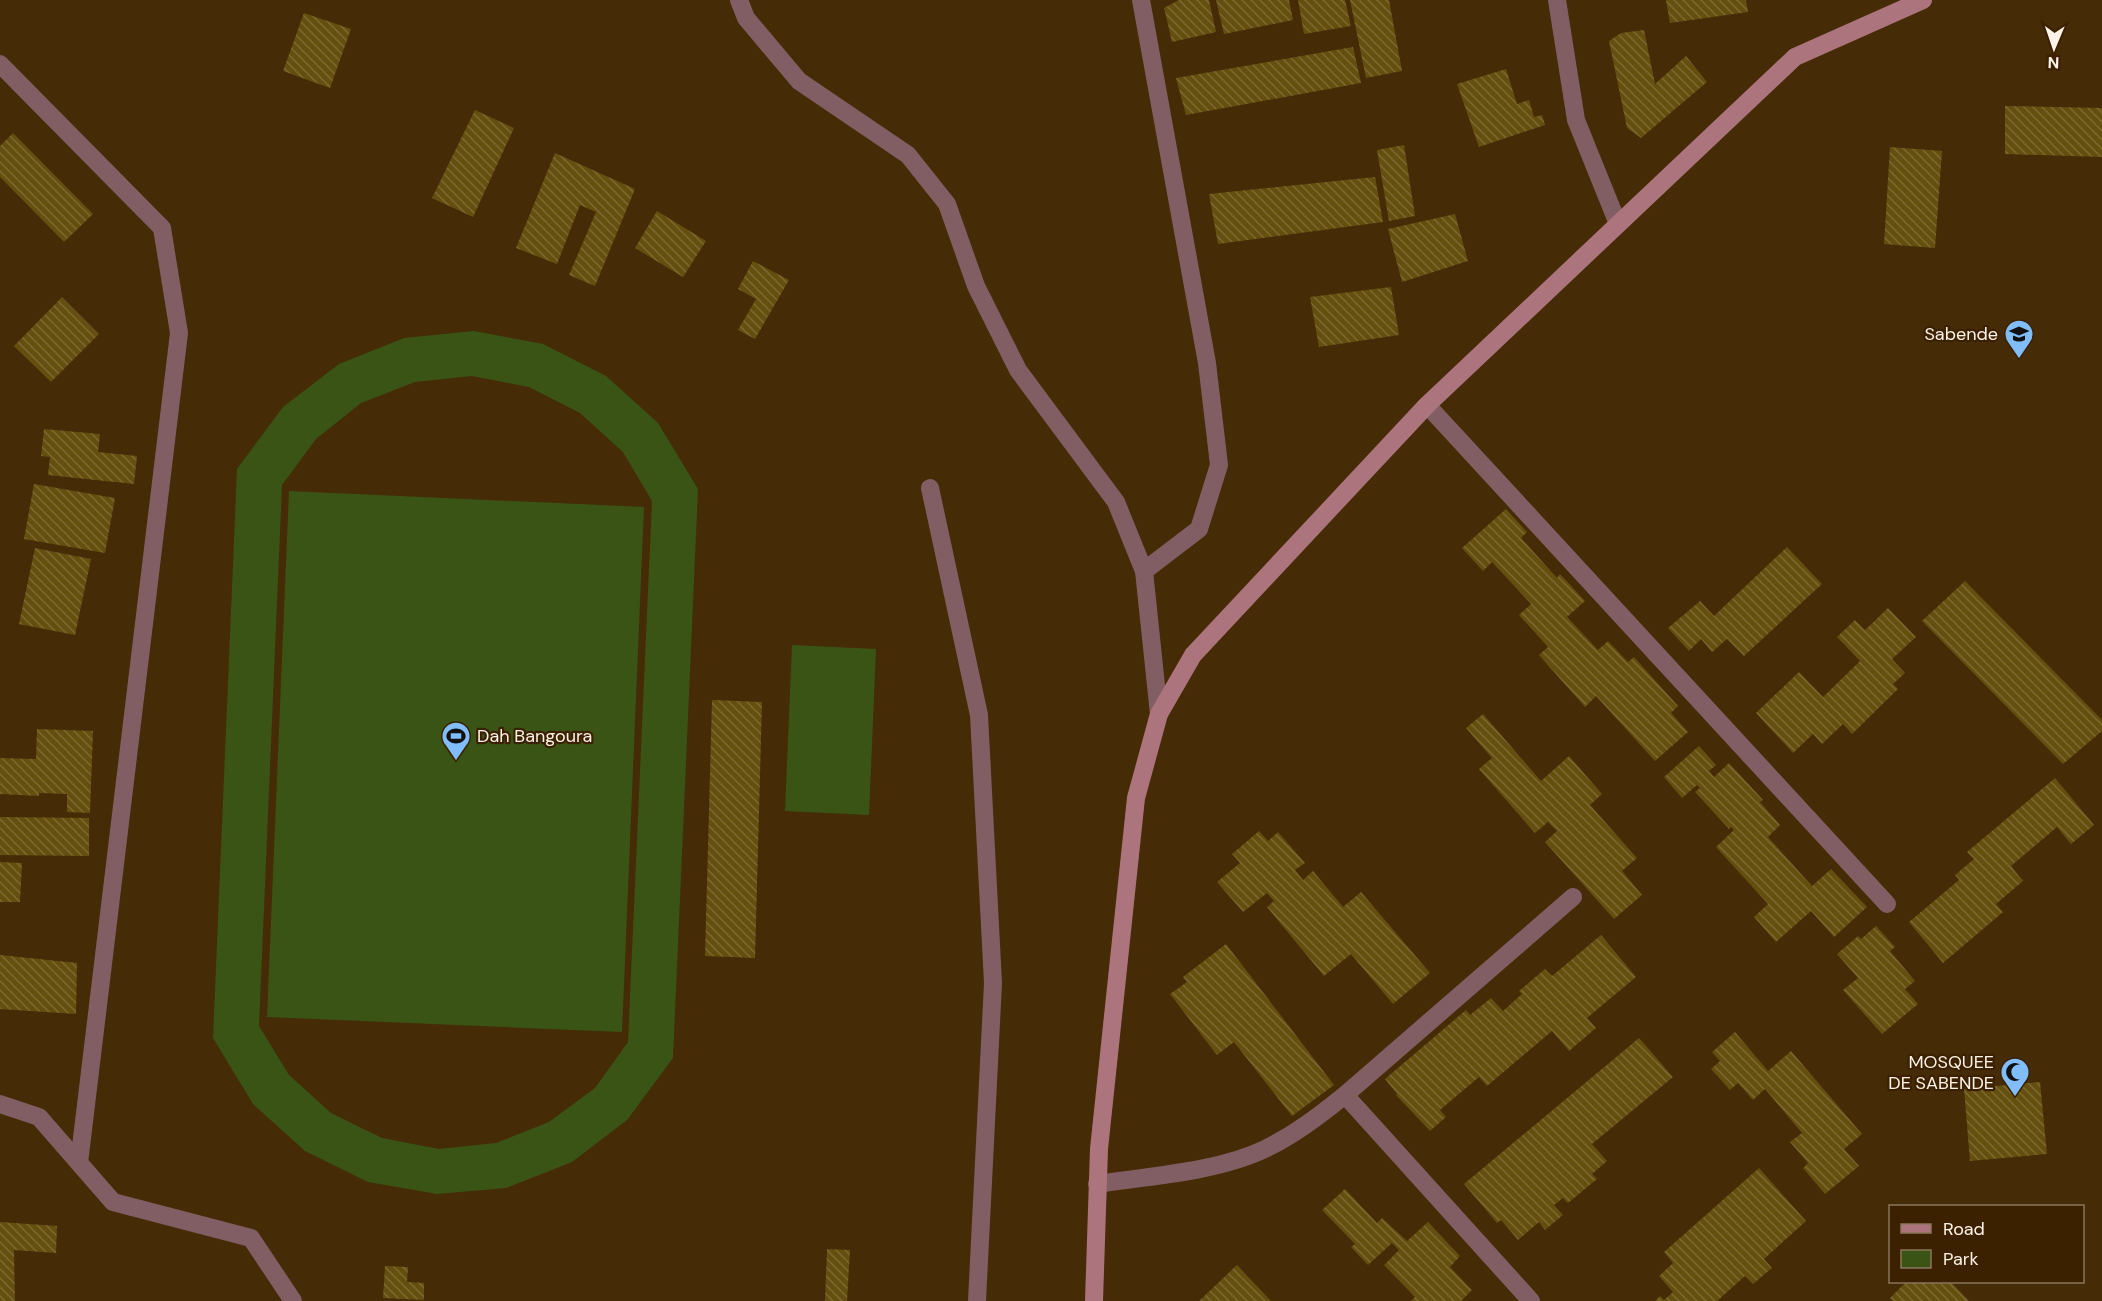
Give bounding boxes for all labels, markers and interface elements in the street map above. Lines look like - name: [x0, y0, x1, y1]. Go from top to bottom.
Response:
- north arrow: [2024, 18, 2084, 78]
- text: N: [2047, 52, 2060, 73]
- school or university icon: Sabende: [2003, 318, 2035, 360]
- place label: Sabende: [1924, 322, 1998, 346]
- sports icon: Dah Bangoura: [440, 720, 472, 762]
- place label: Dah Bangoura: [477, 724, 592, 748]
- place label: MOSQUEE DE SABENDE: [1888, 1050, 1994, 1095]
- mosque icon: MOSQUEE DE SABENDE: [1999, 1056, 2031, 1098]
- legend: [1889, 1205, 2084, 1283]
- text: Road: [1943, 1217, 1985, 1241]
- text: Park: [1943, 1247, 1979, 1271]

